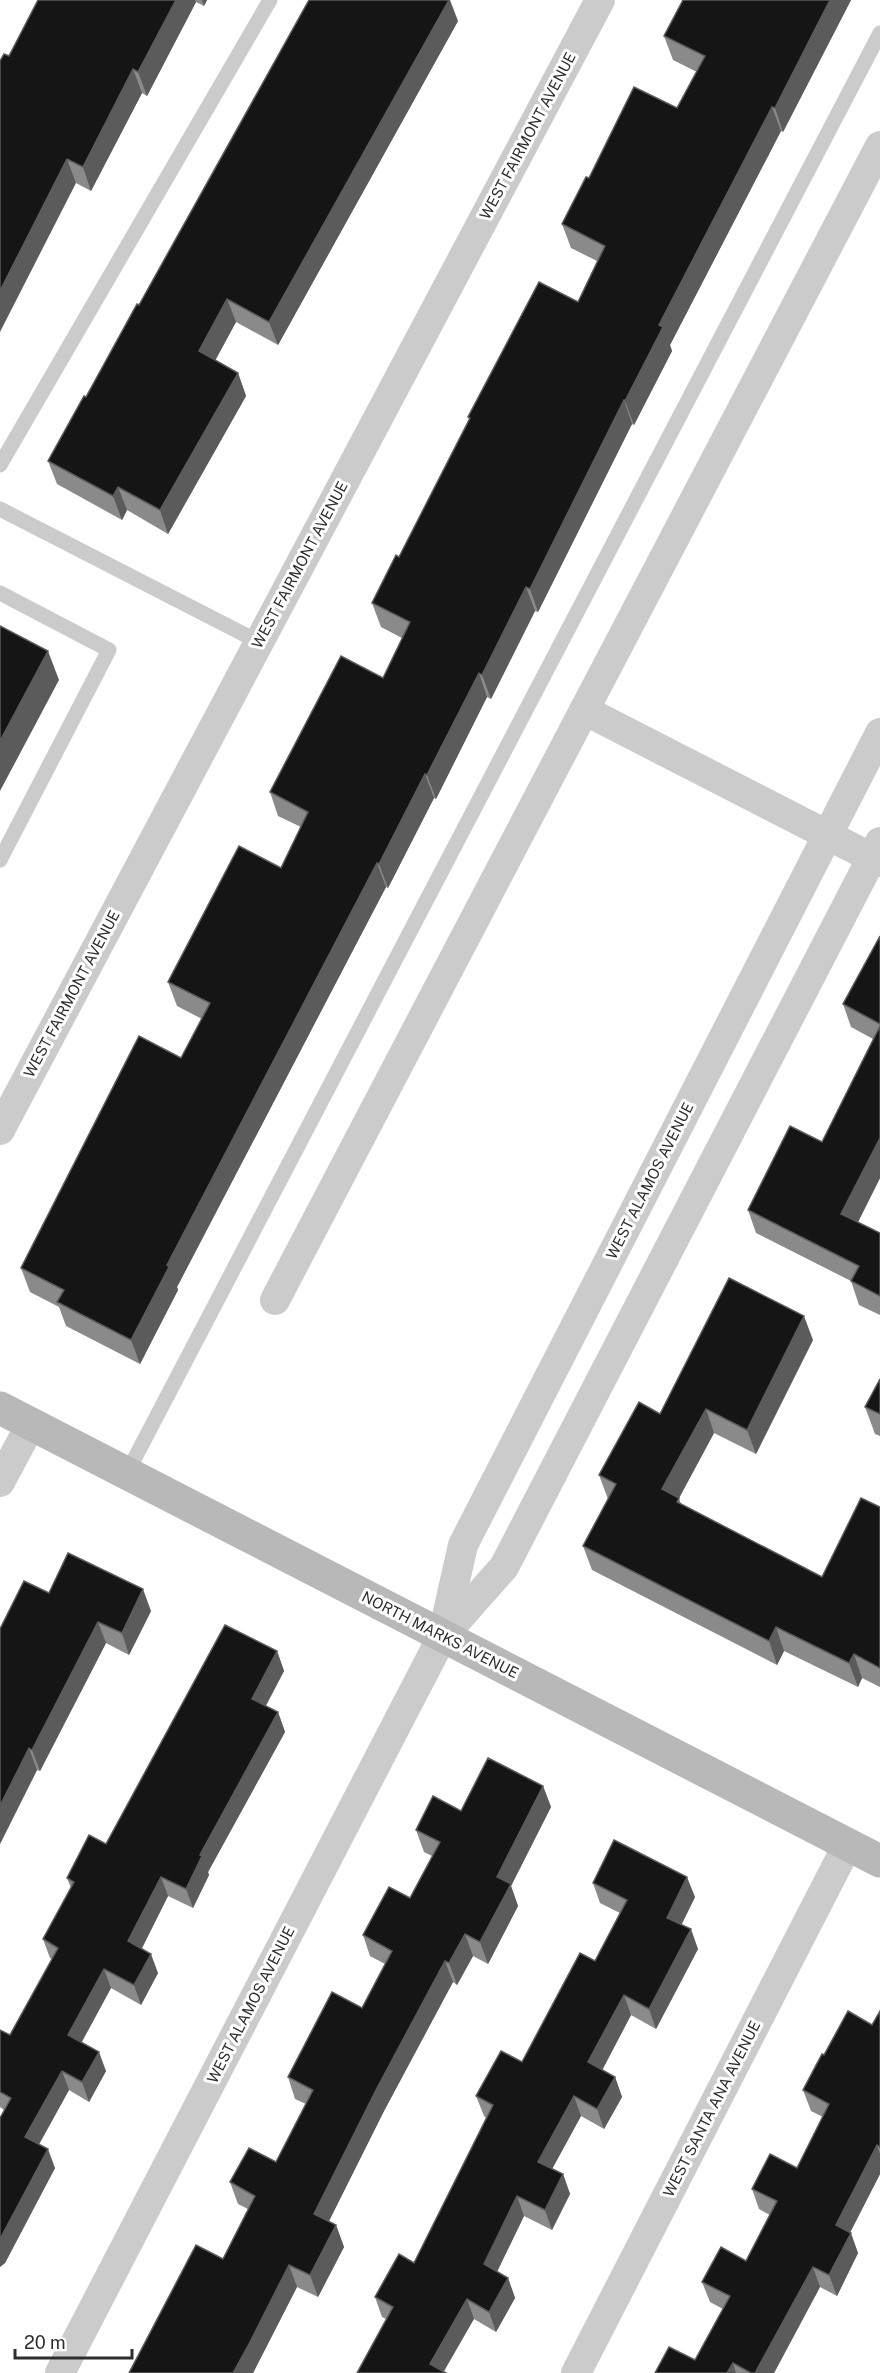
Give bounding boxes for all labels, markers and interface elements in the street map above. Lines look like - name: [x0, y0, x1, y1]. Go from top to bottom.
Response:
- street label: WEST FAIRMONT AVENUE: [476, 49, 579, 222]
- street label: WEST FAIRMONT AVENUE: [248, 478, 351, 651]
- street label: WEST FAIRMONT AVENUE: [20, 907, 123, 1080]
- street label: WEST ALAMOS AVENUE: [603, 1100, 697, 1262]
- street label: NORTH MARKS AVENUE: [359, 1588, 521, 1681]
- street label: WEST ALAMOS AVENUE: [204, 1924, 298, 2086]
- street label: WEST SANTA ANA AVENUE: [660, 2018, 763, 2200]
- scale bar: [15, 2322, 132, 2360]
- text: 20 m: [24, 2332, 66, 2353]

